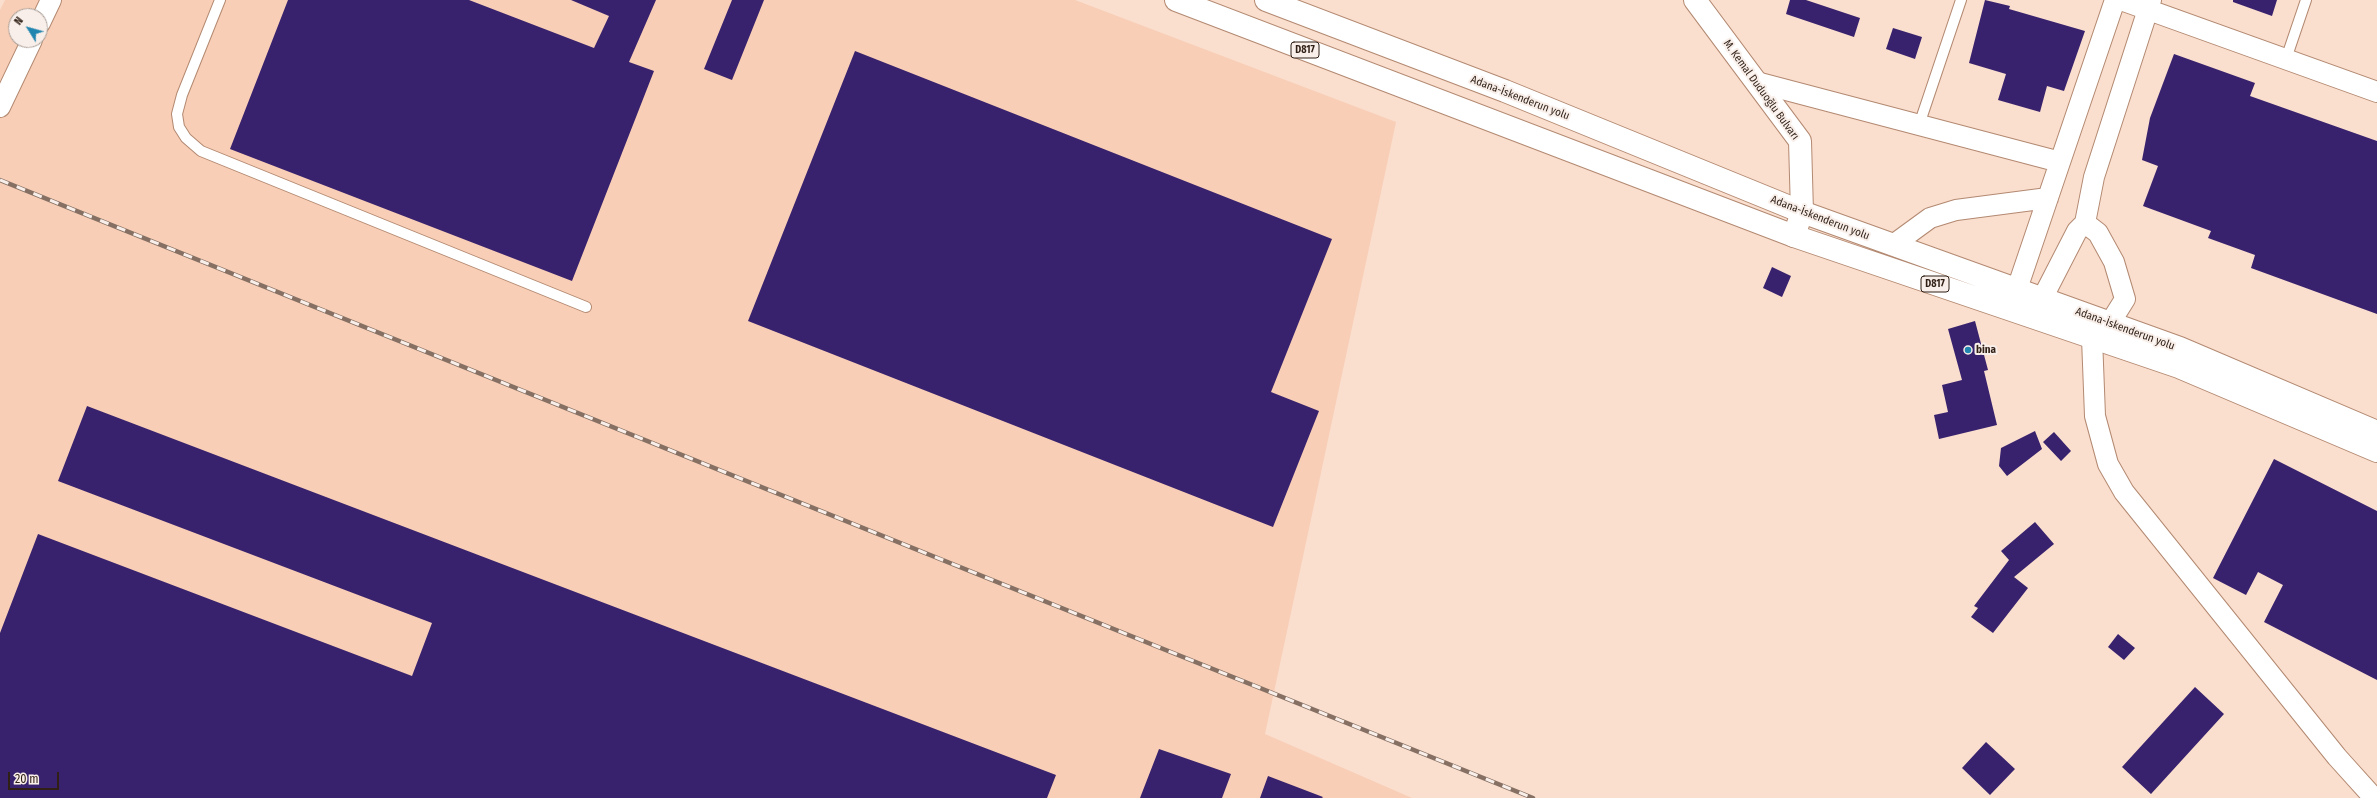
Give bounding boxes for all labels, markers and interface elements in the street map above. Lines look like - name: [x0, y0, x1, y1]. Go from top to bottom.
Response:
- north arrow: [8, 8, 48, 48]
- text: N: [12, 15, 26, 28]
- street label: M. Kemal Duduoğlu Bulvarı: [1720, 37, 1802, 143]
- road number: D817: [1291, 42, 1319, 58]
- street label: Adana-İskenderun yolu: [1469, 73, 1571, 123]
- street label: Adana-İskenderun yolu: [1769, 193, 1871, 243]
- road number: D817: [1921, 276, 1949, 292]
- street label: Adana-İskenderun yolu: [2074, 305, 2176, 353]
- place label: bina: [1976, 343, 1996, 357]
- marker: bina: [1963, 345, 1973, 355]
- scale bar: [10, 764, 61, 790]
- text: 20 m: [15, 772, 39, 786]

